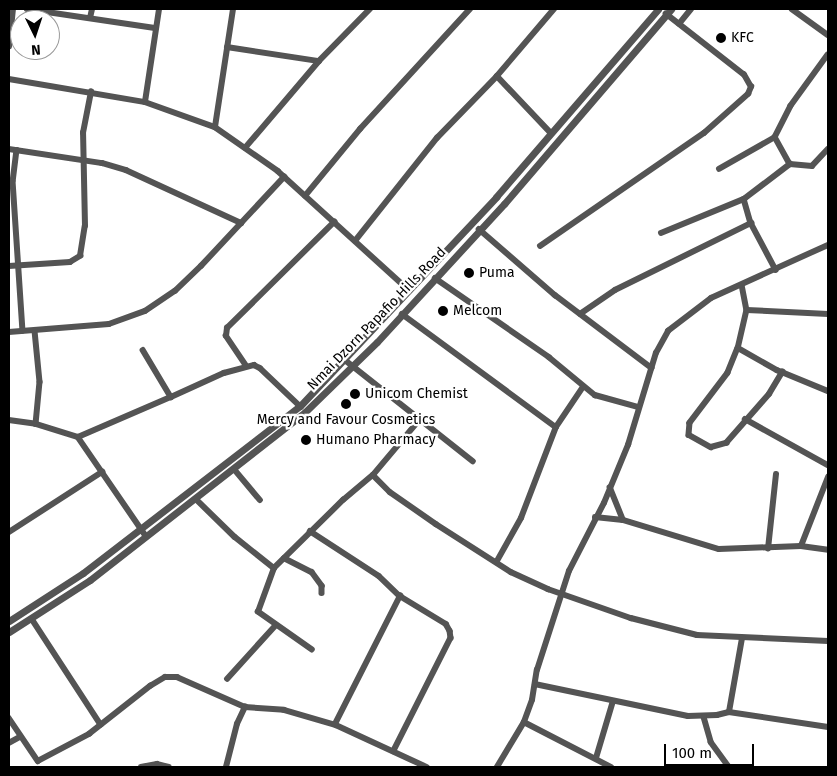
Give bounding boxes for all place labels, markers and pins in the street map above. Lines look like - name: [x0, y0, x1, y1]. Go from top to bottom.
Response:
- place label: KFC: [731, 30, 754, 46]
- marker: KFC: [715, 32, 727, 44]
- place label: Puma: [479, 265, 515, 281]
- marker: Puma: [463, 267, 475, 279]
- place label: Melcom: [453, 303, 502, 319]
- marker: Melcom: [437, 305, 449, 317]
- place label: Unicom Chemist: [365, 386, 468, 402]
- marker: Unicom Chemist: [349, 388, 361, 400]
- marker: Mercy and Favour Cosmetics: [340, 398, 352, 410]
- place label: Mercy and Favour Cosmetics: [257, 412, 435, 428]
- place label: Humano Pharmacy: [316, 432, 436, 448]
- marker: Humano Pharmacy: [300, 434, 312, 446]

